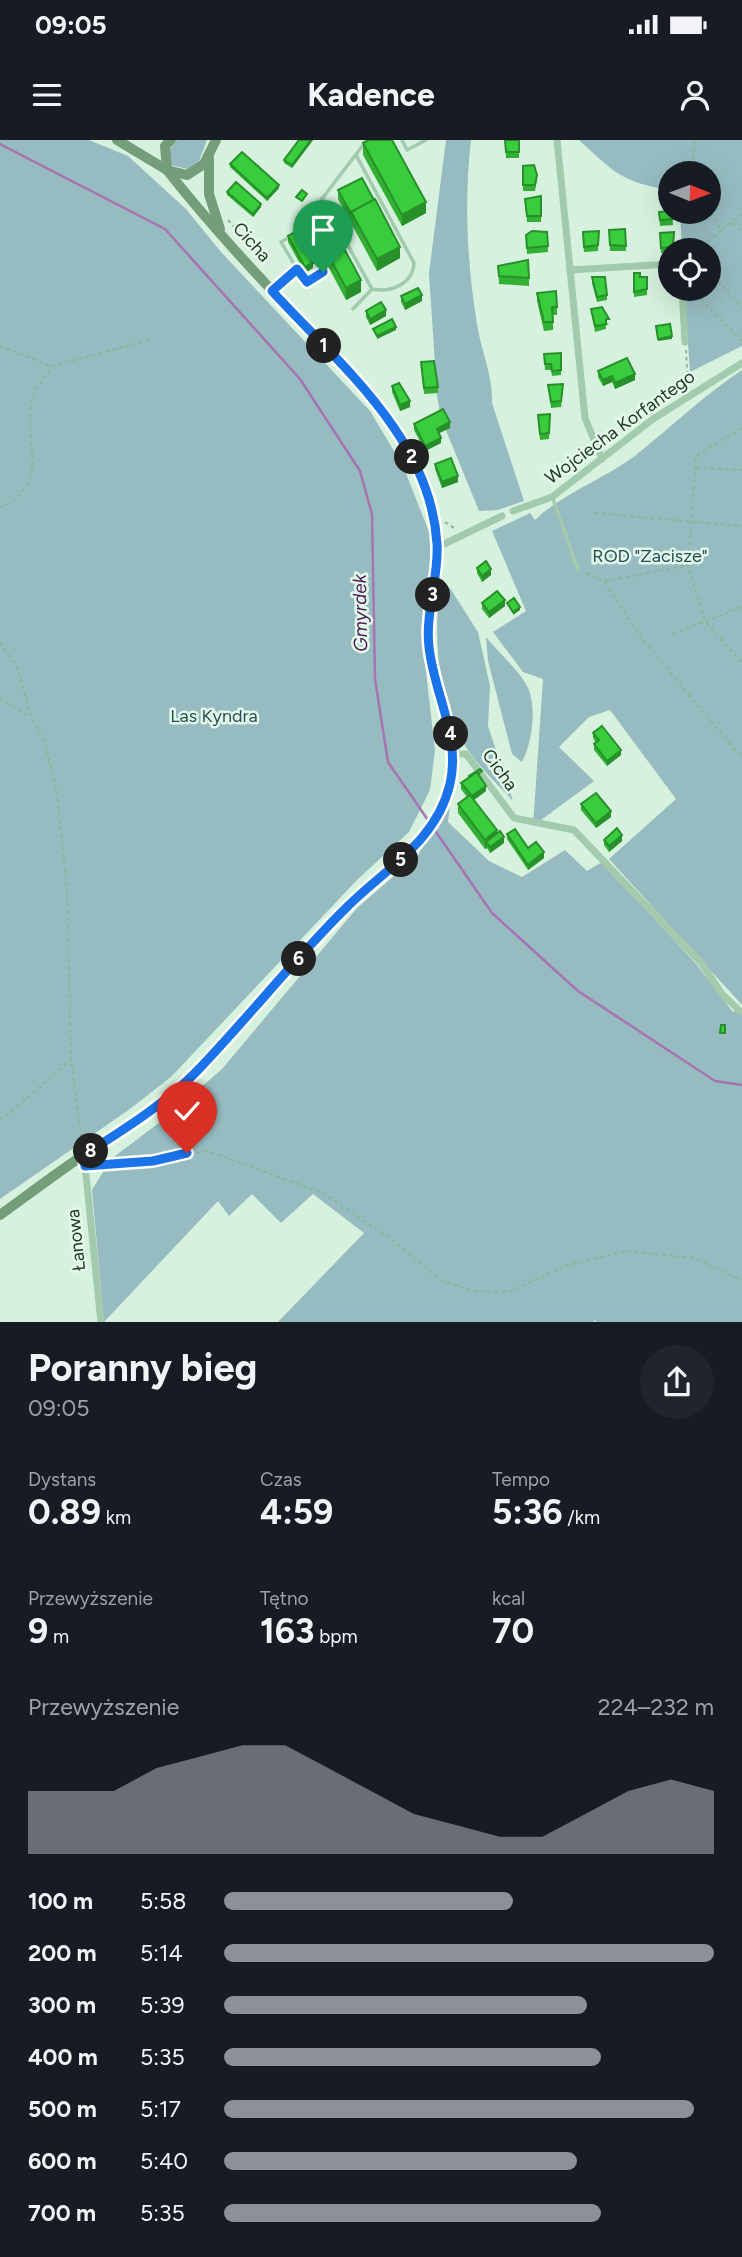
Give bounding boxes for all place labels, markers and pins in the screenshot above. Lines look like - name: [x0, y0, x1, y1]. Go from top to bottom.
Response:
- pin: [293, 200, 353, 272]
- pin: 1: [306, 328, 342, 364]
- pin: 2: [394, 440, 430, 474]
- pin: 3: [416, 578, 450, 612]
- pin: 4: [434, 716, 468, 752]
- pin: 5: [384, 842, 418, 878]
- pin: 6: [282, 942, 316, 976]
- pin: [157, 1081, 217, 1153]
- pin: 8: [74, 1133, 108, 1168]

